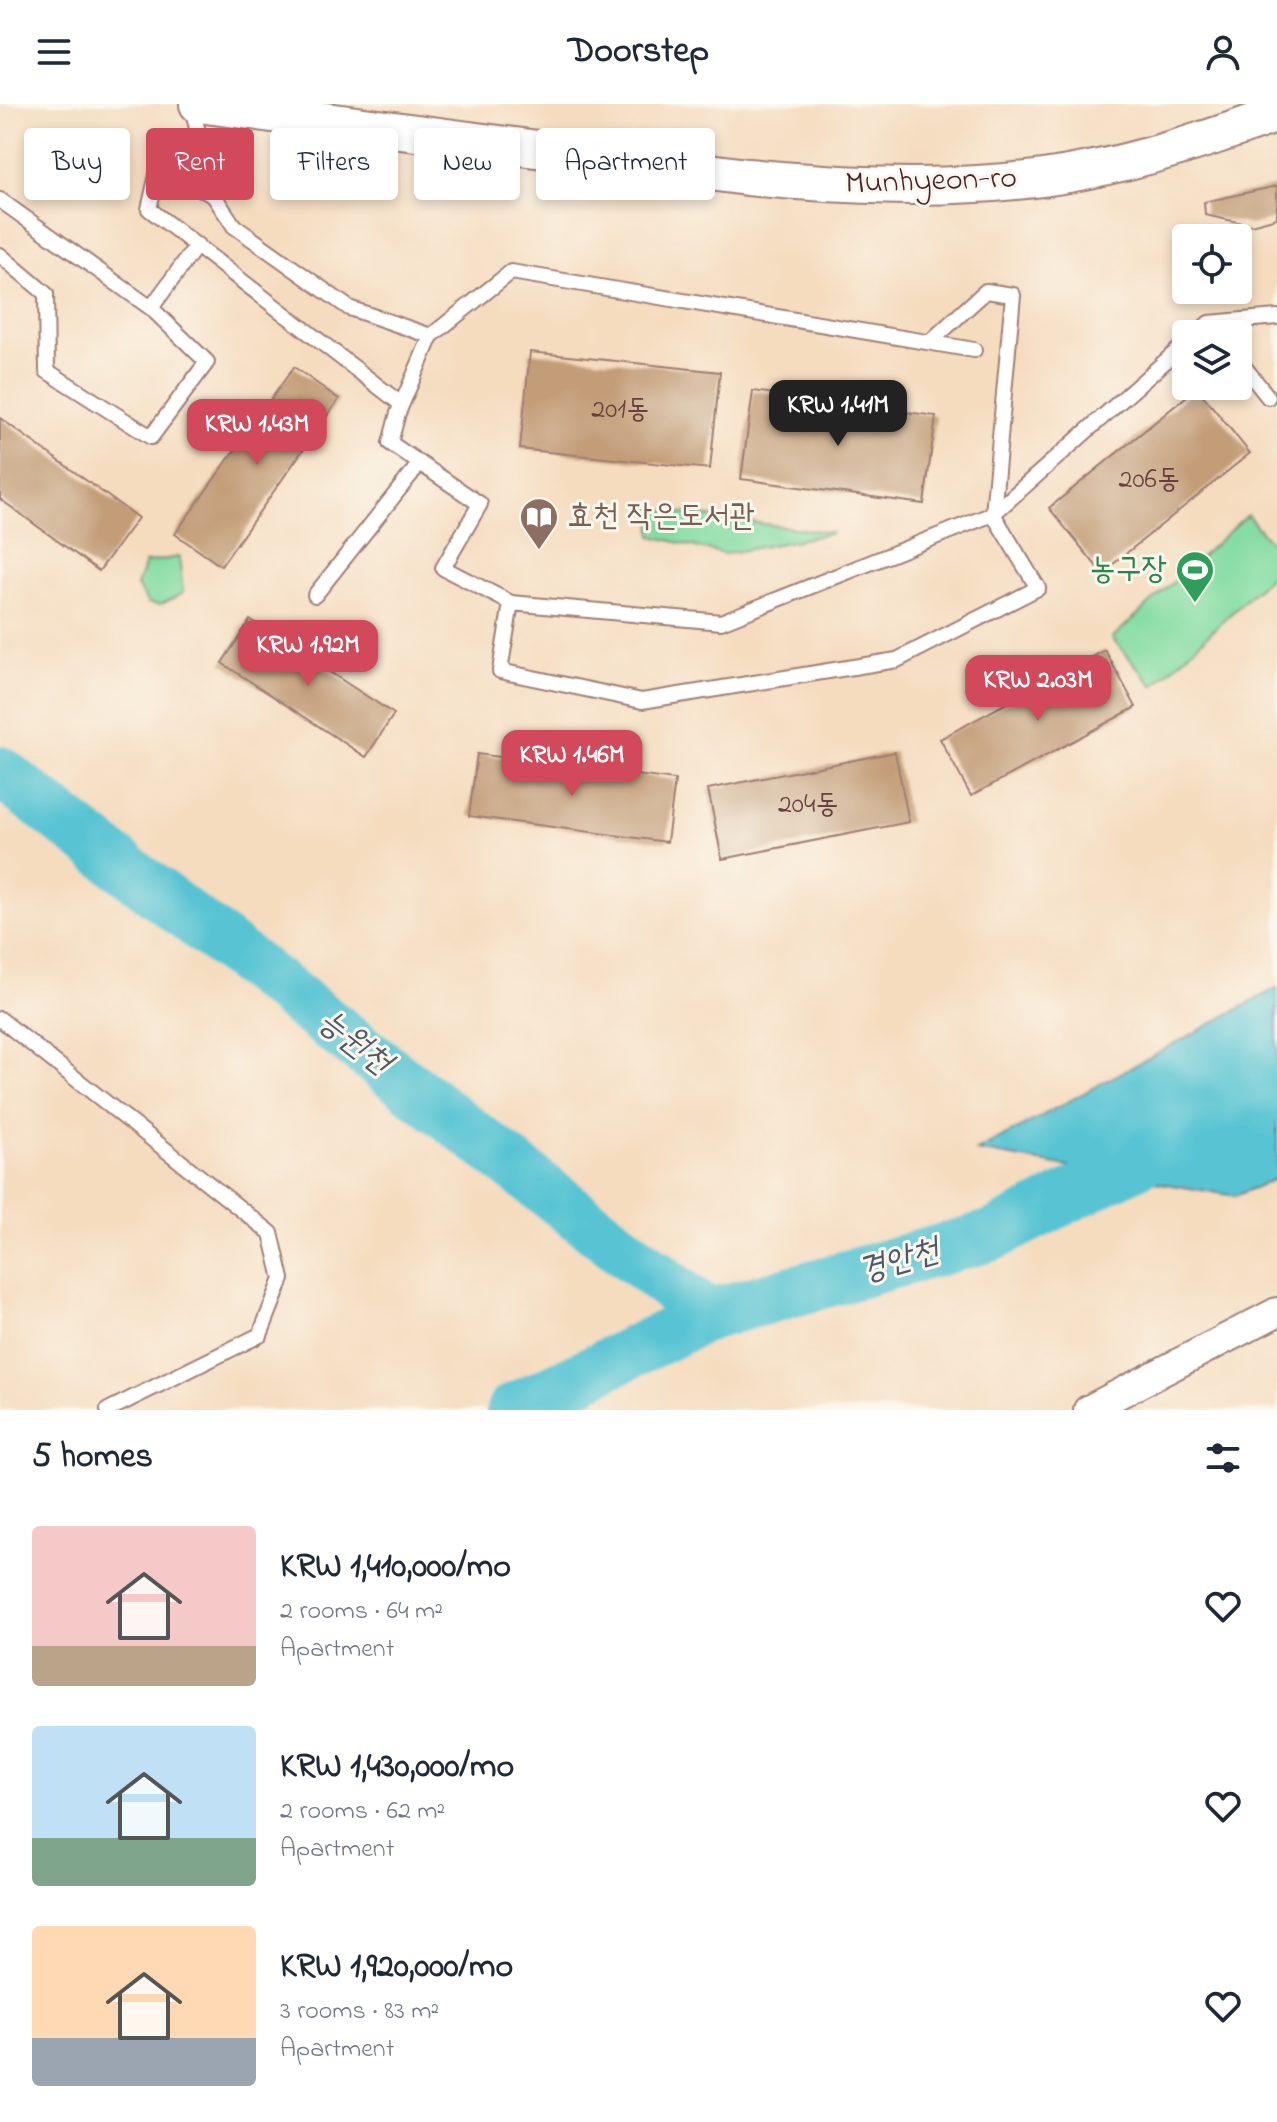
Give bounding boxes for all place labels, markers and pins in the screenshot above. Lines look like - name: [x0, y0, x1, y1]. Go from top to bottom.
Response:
- pin: KRW 1.41M: [746, 380, 930, 448]
- pin: KRW 1.43M: [165, 399, 349, 467]
- place label: 효천 작은도서관: [567, 494, 755, 541]
- library icon: 효천 작은도서관: [518, 496, 560, 551]
- place label: 농구장: [1090, 547, 1167, 594]
- sports icon: 농구장: [1174, 549, 1216, 604]
- pin: KRW 1.92M: [216, 620, 400, 688]
- pin: KRW 2.03M: [946, 655, 1130, 723]
- pin: KRW 1.46M: [480, 730, 664, 798]

